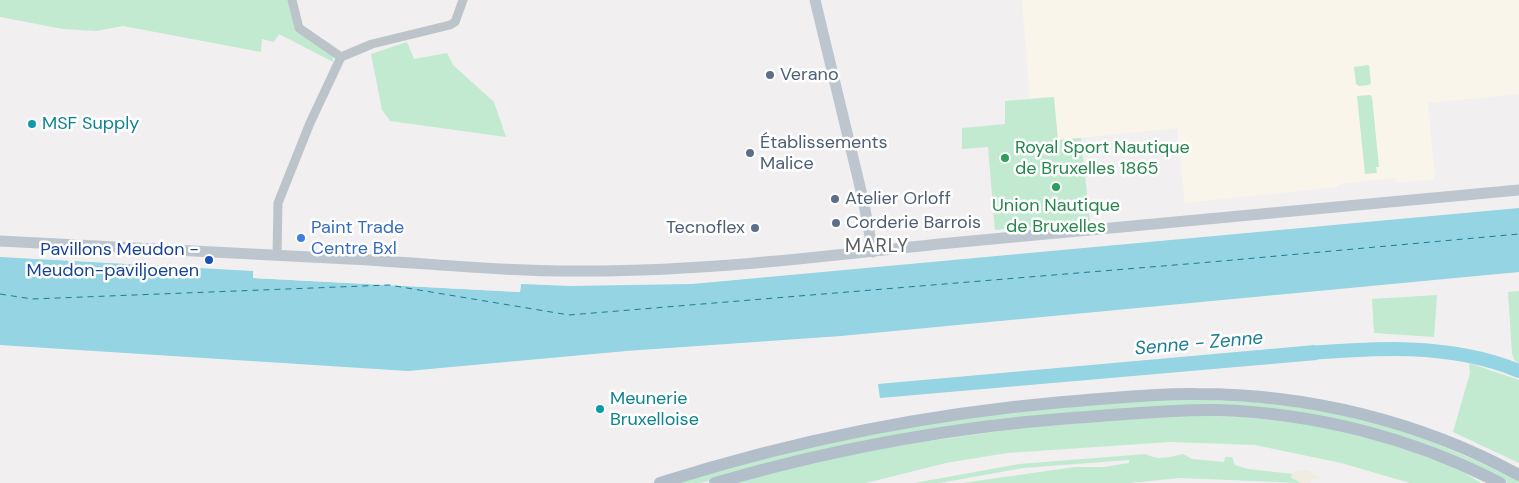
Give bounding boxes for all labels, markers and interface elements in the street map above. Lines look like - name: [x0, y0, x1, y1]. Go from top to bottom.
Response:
- place label: Verano: [780, 64, 839, 86]
- marker: Verano: [764, 69, 776, 81]
- place label: MSF Supply: [42, 113, 139, 135]
- marker: MSF Supply: [26, 118, 38, 130]
- place label: Établissements Malice: [760, 132, 888, 174]
- place label: Royal Sport Nautique de Bruxelles 1865: [1015, 137, 1190, 180]
- marker: Établissements Malice: [744, 147, 756, 159]
- marker: Royal Sport Nautique de Bruxelles 1865: [999, 152, 1011, 164]
- marker: Union Nautique de Bruxelles: [1050, 181, 1062, 193]
- place label: Atelier Orloff: [845, 188, 951, 210]
- marker: Atelier Orloff: [829, 193, 841, 205]
- place label: Union Nautique de Bruxelles: [992, 195, 1120, 238]
- place label: Corderie Barrois: [846, 212, 981, 234]
- place label: Paint Trade Centre Bxl: [311, 217, 404, 260]
- place label: Tecnoflex: [666, 217, 745, 239]
- marker: Corderie Barrois: [830, 217, 842, 229]
- marker: Tecnoflex: [749, 222, 761, 234]
- marker: Paint Trade Centre Bxl: [295, 232, 307, 244]
- district label: MARLY: [844, 236, 910, 258]
- place label: Pavillons Meudon - Meudon-paviljoenen: [27, 239, 199, 282]
- marker: Pavillons Meudon - Meudon-paviljoenen: [203, 254, 215, 266]
- water label: Senne - Zenne: [1134, 327, 1264, 361]
- place label: Meunerie Bruxelloise: [610, 388, 699, 430]
- marker: Meunerie Bruxelloise: [594, 403, 606, 415]

